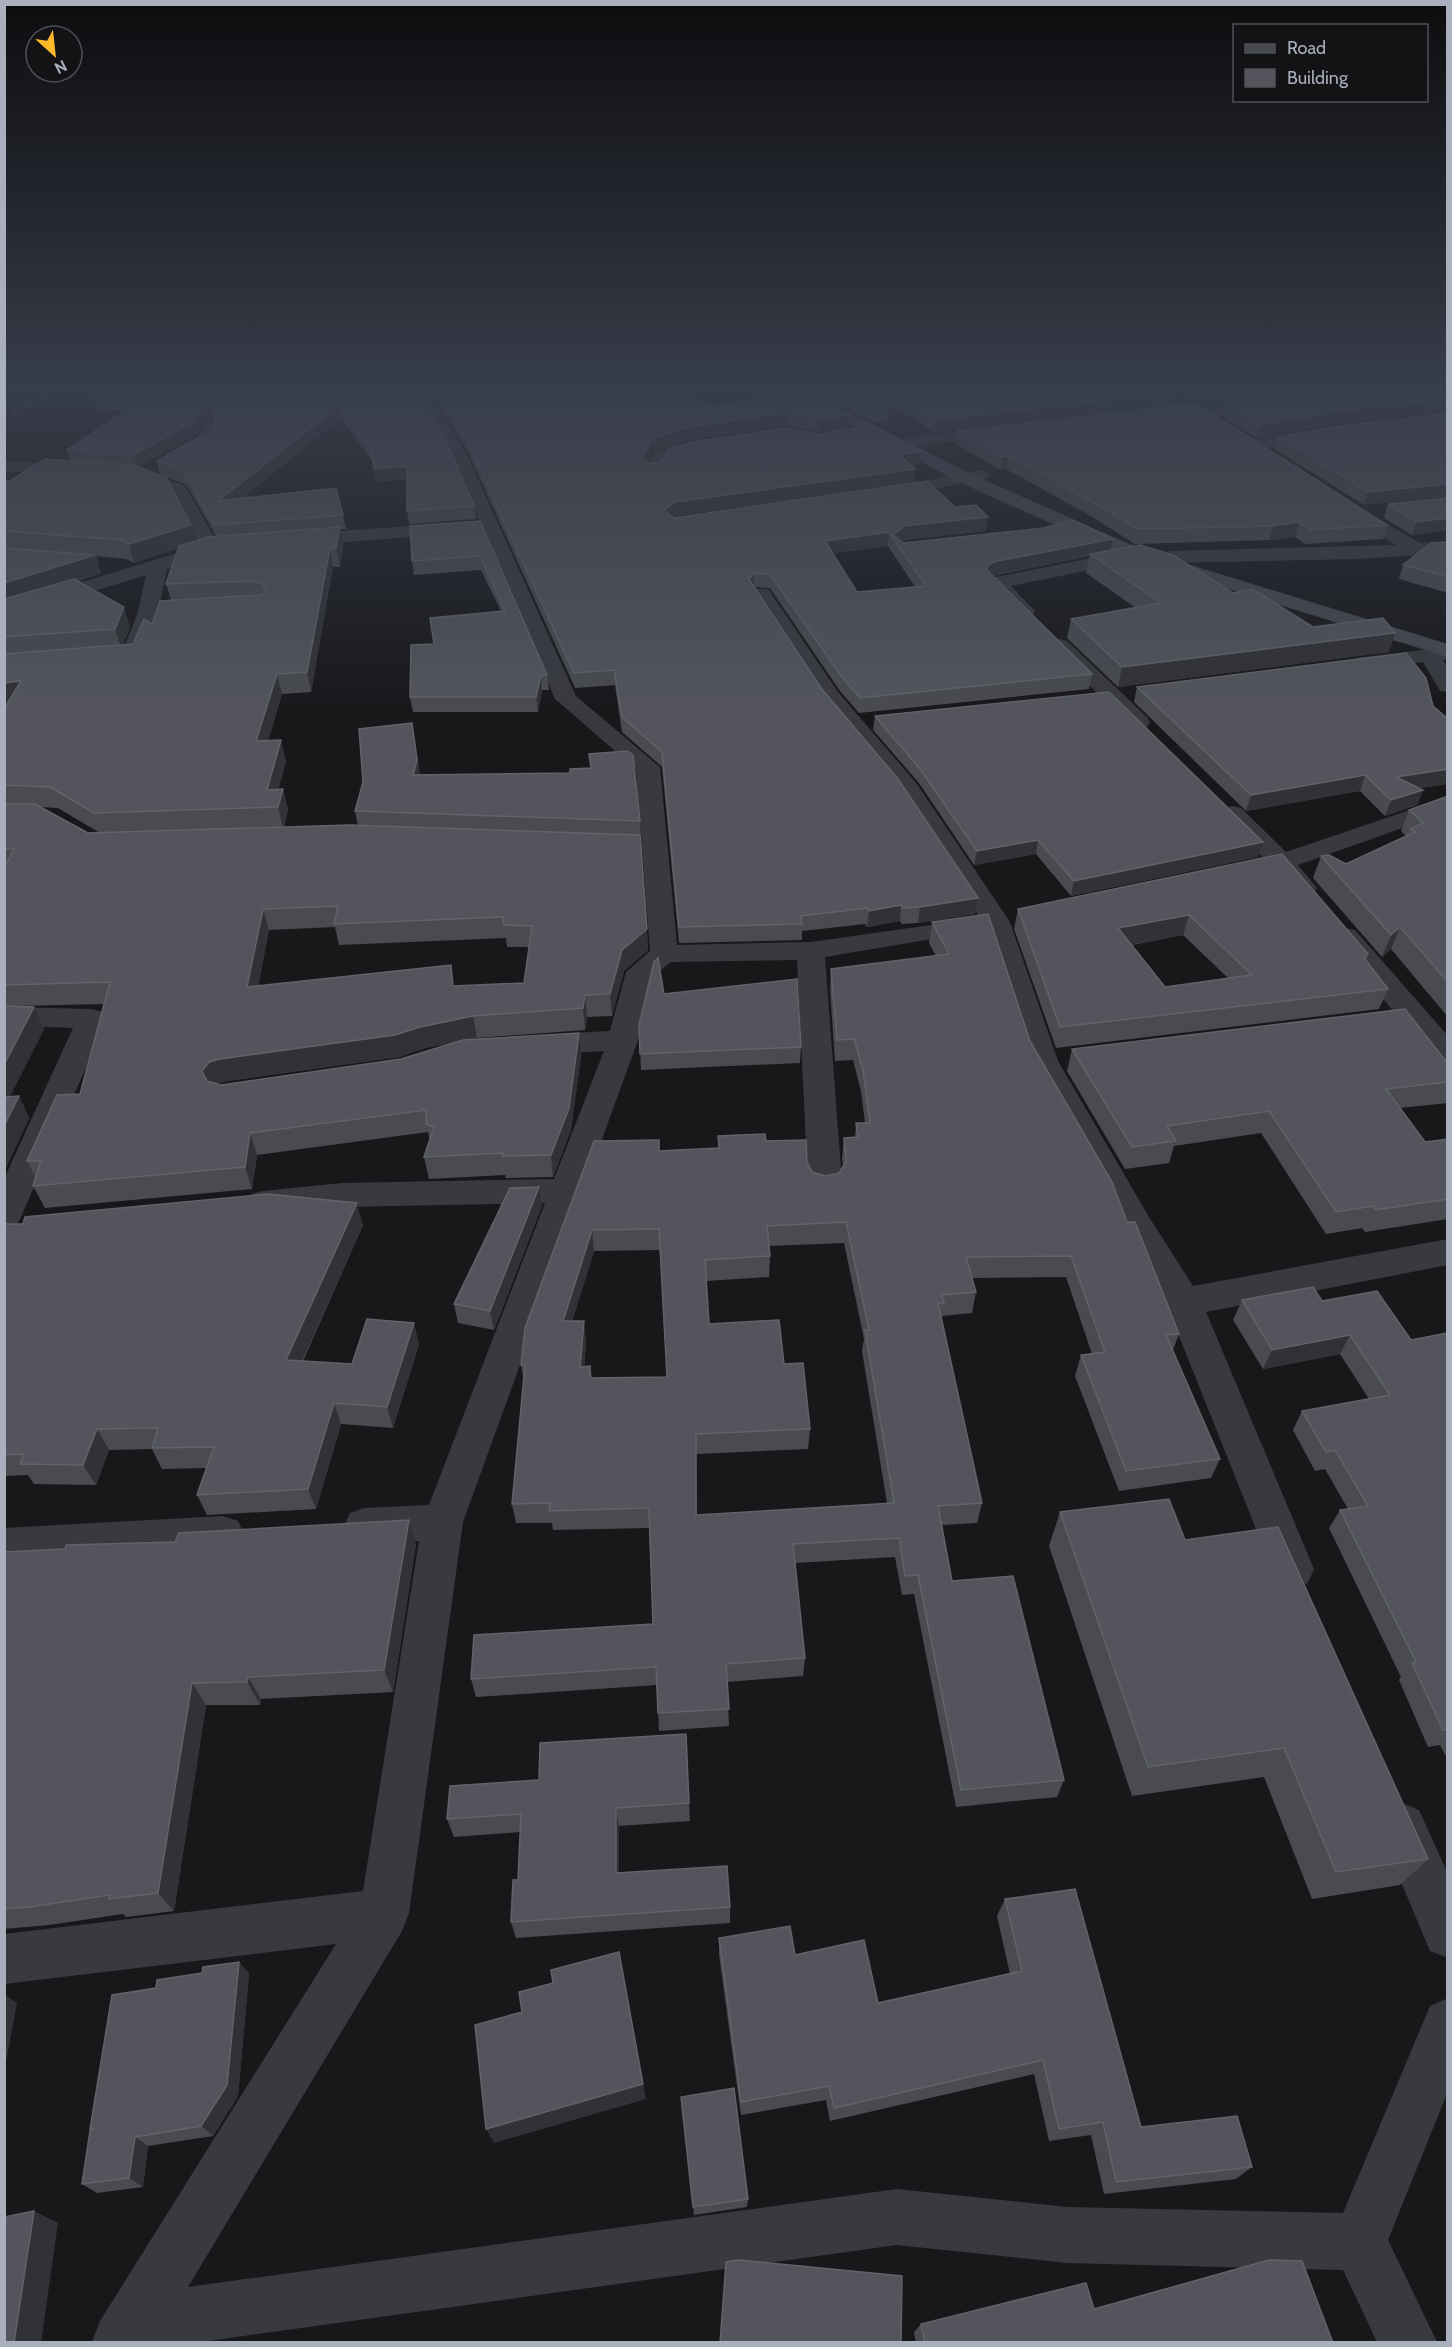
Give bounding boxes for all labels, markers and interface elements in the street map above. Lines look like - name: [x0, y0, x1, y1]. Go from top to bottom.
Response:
- north arrow: [24, 24, 84, 84]
- legend: [1233, 24, 1428, 102]
- text: Road: [1287, 37, 1326, 59]
- text: N: [51, 56, 70, 78]
- text: Building: [1287, 67, 1349, 89]

